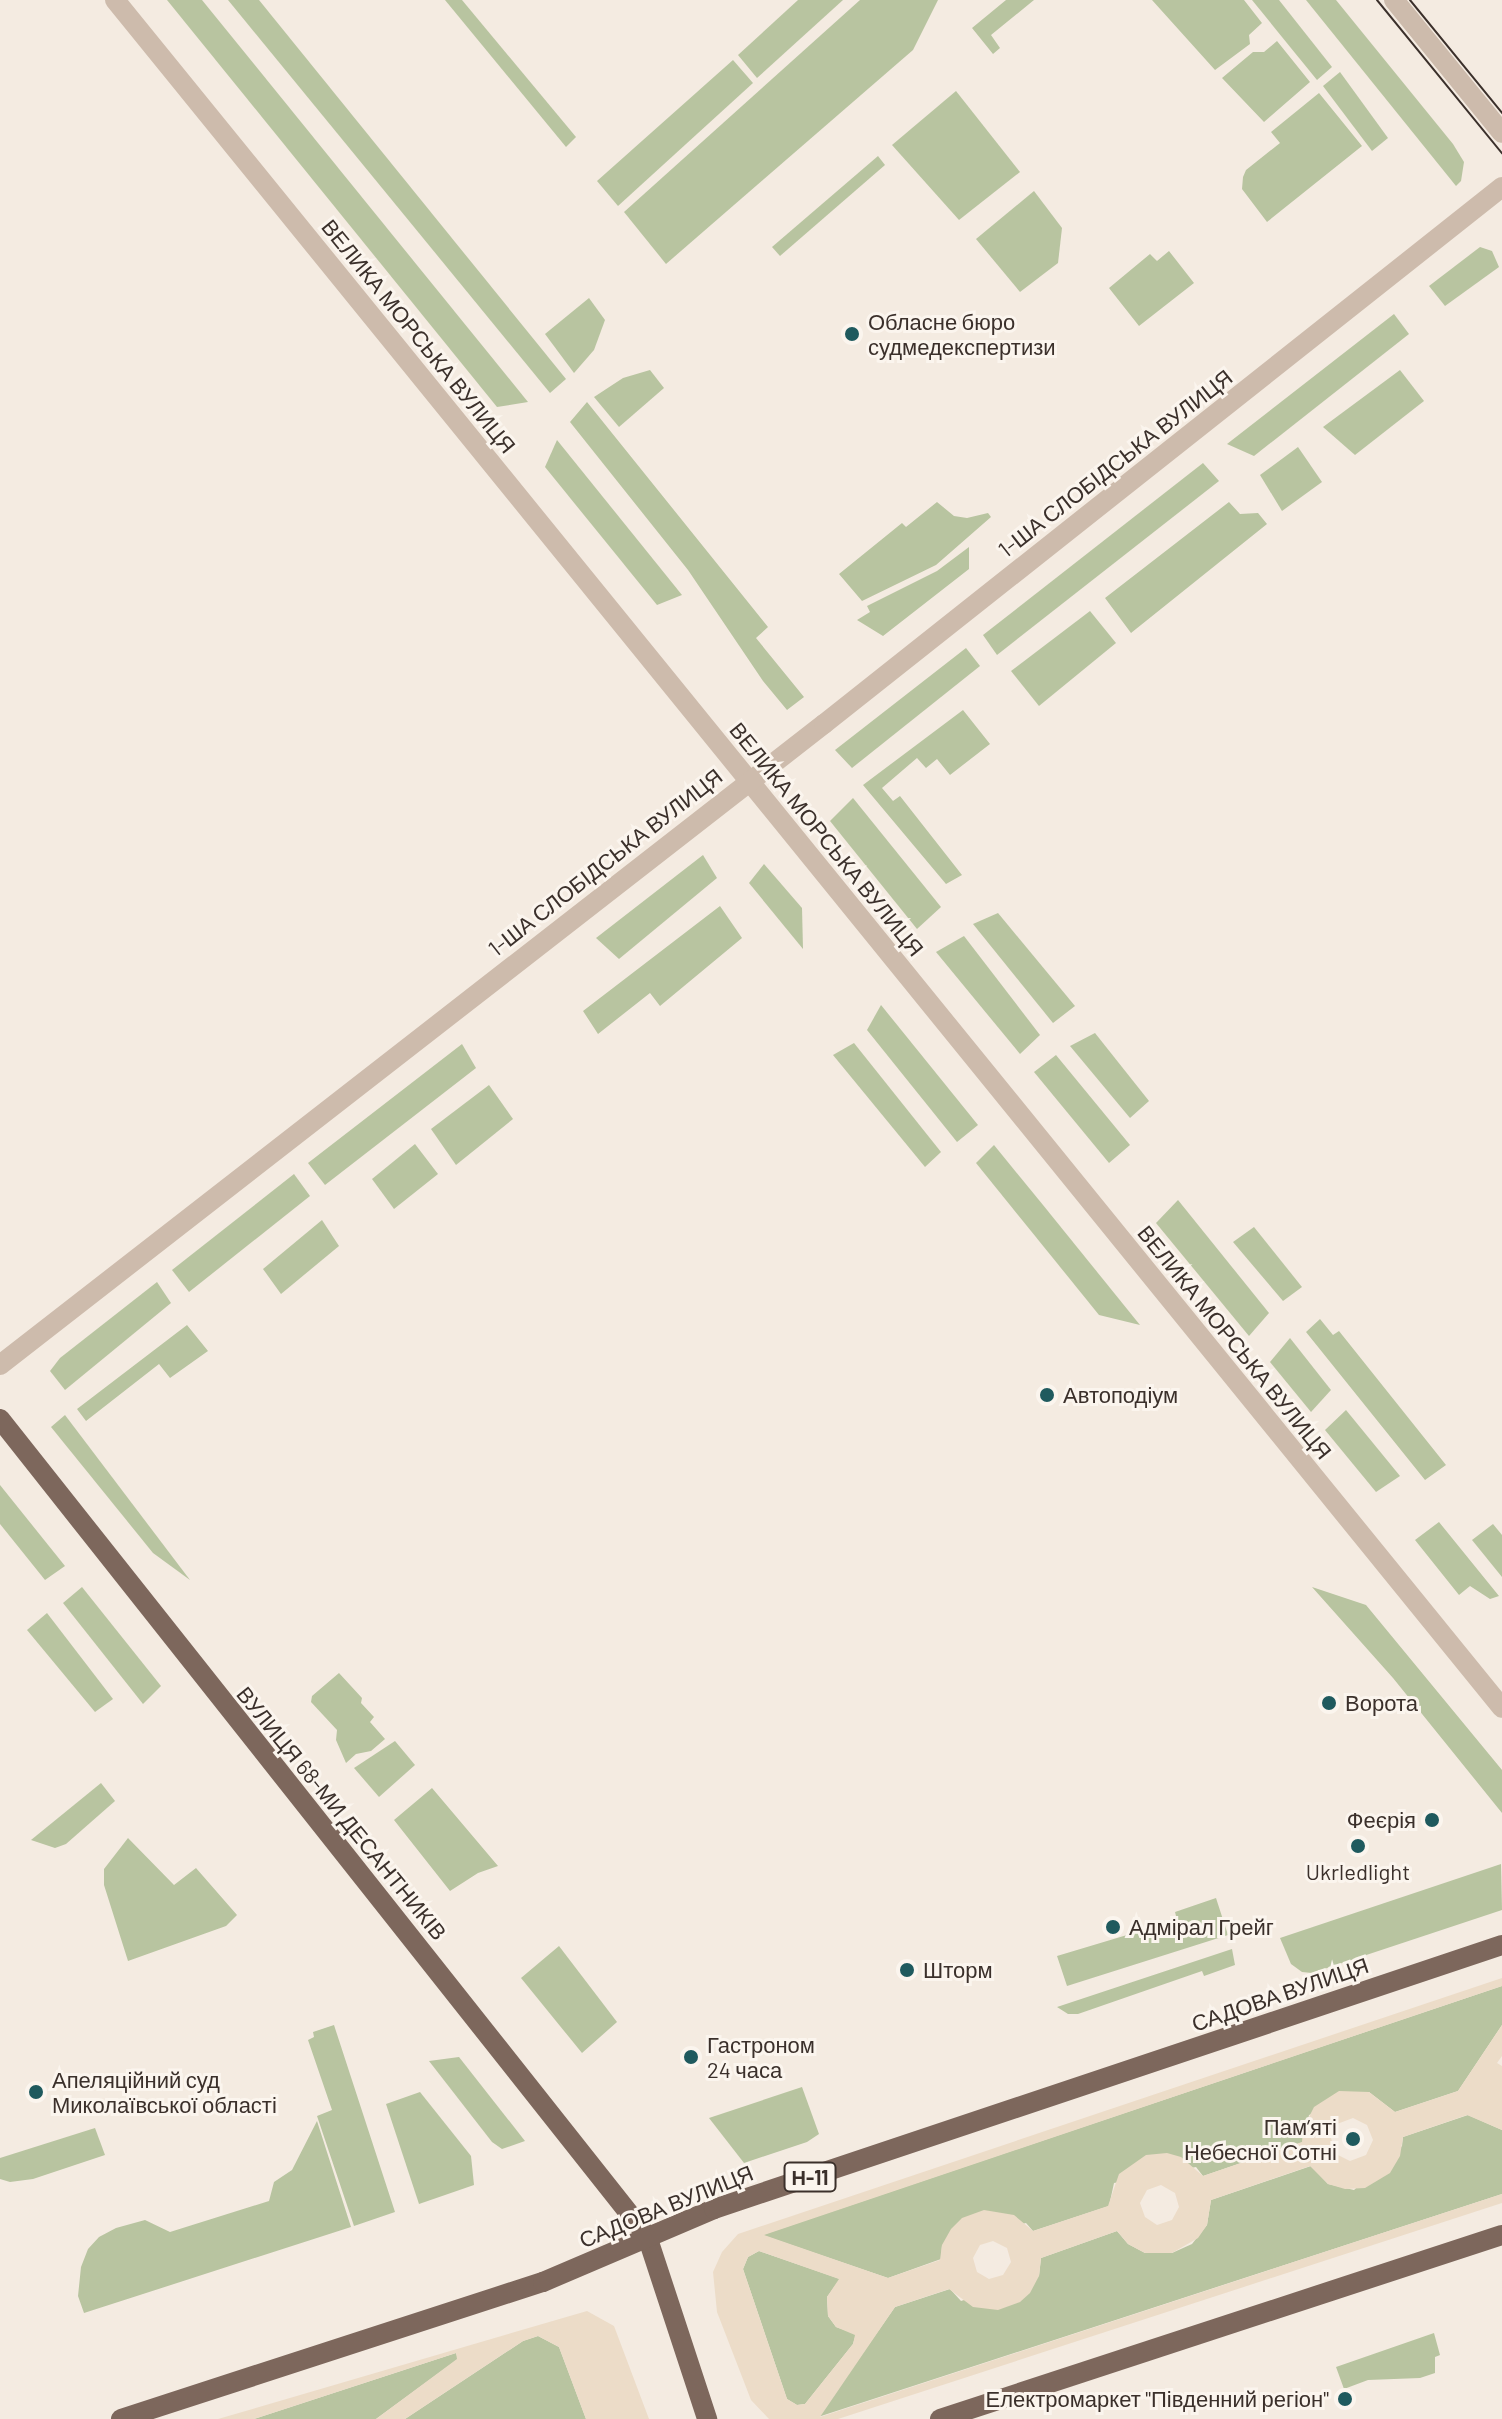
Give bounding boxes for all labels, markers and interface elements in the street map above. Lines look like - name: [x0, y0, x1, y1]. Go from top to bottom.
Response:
- street label: ВЕЛИКА МОРСЬКА ВУЛИЦЯ: [316, 214, 522, 458]
- place label: Обласне бюро судмедекспертизи: [868, 308, 1056, 360]
- marker: Обласне бюро судмедекспертизи: [843, 325, 861, 343]
- street label: 1-ША СЛОБІДСЬКА ВУЛИЦЯ: [993, 363, 1237, 563]
- street label: ВЕЛИКА МОРСЬКА ВУЛИЦЯ: [724, 717, 930, 961]
- street label: 1-ША СЛОБІДСЬКА ВУЛИЦЯ: [483, 762, 727, 962]
- street label: ВЕЛИКА МОРСЬКА ВУЛИЦЯ: [1132, 1220, 1338, 1464]
- place label: Автоподіум: [1063, 1382, 1178, 1408]
- marker: Автоподіум: [1038, 1386, 1056, 1404]
- street label: ВУЛИЦЯ 68-МИ ДЕСАНТНИКІВ: [232, 1681, 452, 1945]
- place label: Ворота: [1345, 1690, 1418, 1716]
- marker: Ворота: [1320, 1694, 1338, 1712]
- place label: Феєрія: [1347, 1807, 1416, 1833]
- marker: Феєрія: [1423, 1811, 1441, 1829]
- marker: Ukrledlight: [1349, 1837, 1367, 1855]
- place label: Ukrledlight: [1306, 1859, 1410, 1885]
- place label: Адмірал Грейг: [1129, 1914, 1274, 1940]
- marker: Адмірал Грейг: [1104, 1918, 1122, 1936]
- street label: САДОВА ВУЛИЦЯ: [1188, 1951, 1372, 2037]
- place label: Шторм: [923, 1957, 993, 1983]
- marker: Шторм: [898, 1961, 916, 1979]
- place label: Гастроном 24 часа: [707, 2031, 815, 2082]
- marker: Гастроном 24 часа: [682, 2048, 700, 2066]
- place label: Апеляційний суд Миколаївської області: [52, 2066, 277, 2118]
- marker: Апеляційний суд Миколаївської області: [27, 2083, 45, 2101]
- place label: Пам’яті Небесної Сотні: [1184, 2113, 1337, 2164]
- marker: Пам’яті Небесної Сотні: [1344, 2130, 1362, 2148]
- street label: САДОВА ВУЛИЦЯ: [575, 2159, 757, 2253]
- road number: Н-11: [782, 2161, 838, 2193]
- place label: Електромаркет "Південний регіон": [986, 2386, 1329, 2412]
- marker: Електромаркет "Південний регіон": [1336, 2390, 1354, 2408]

